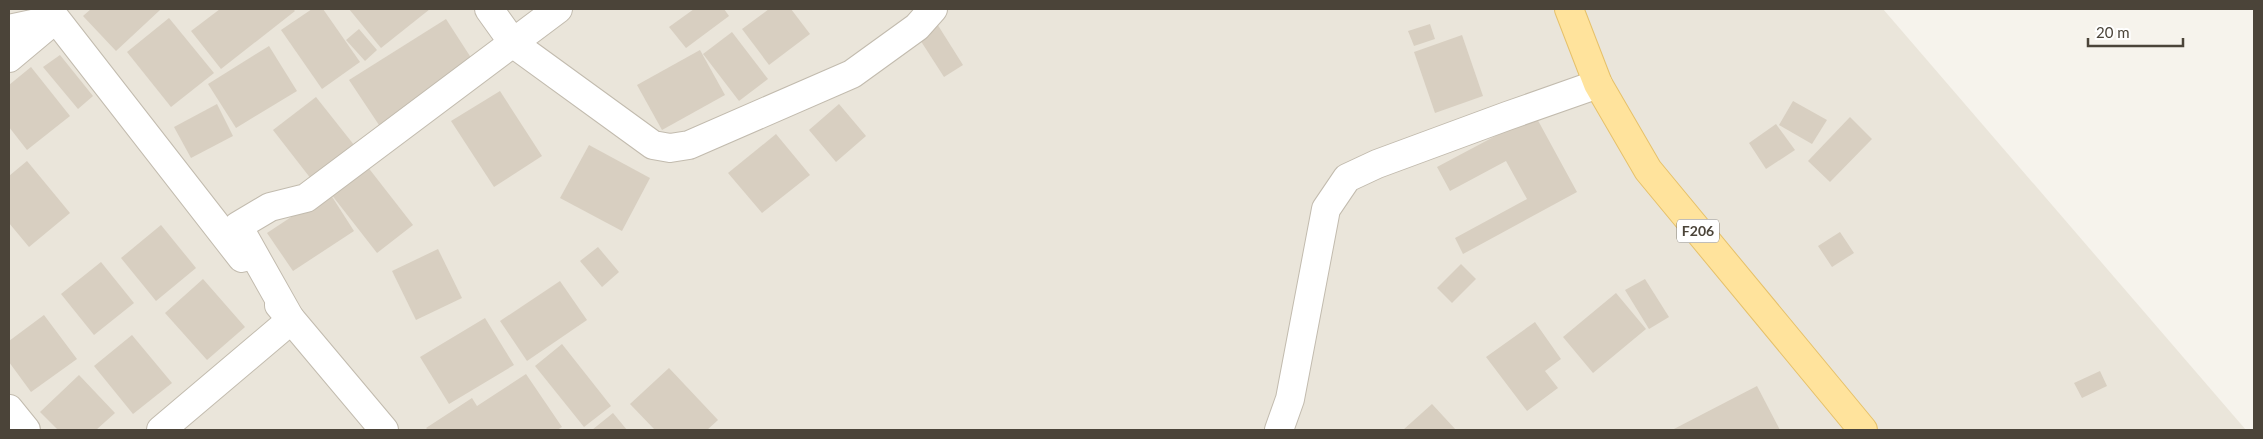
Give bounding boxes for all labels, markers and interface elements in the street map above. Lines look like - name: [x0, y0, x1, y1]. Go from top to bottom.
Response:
- scale bar: [2088, 15, 2183, 47]
- text: 20 m: [2096, 23, 2130, 41]
- road number: F206: [1677, 220, 1719, 242]

